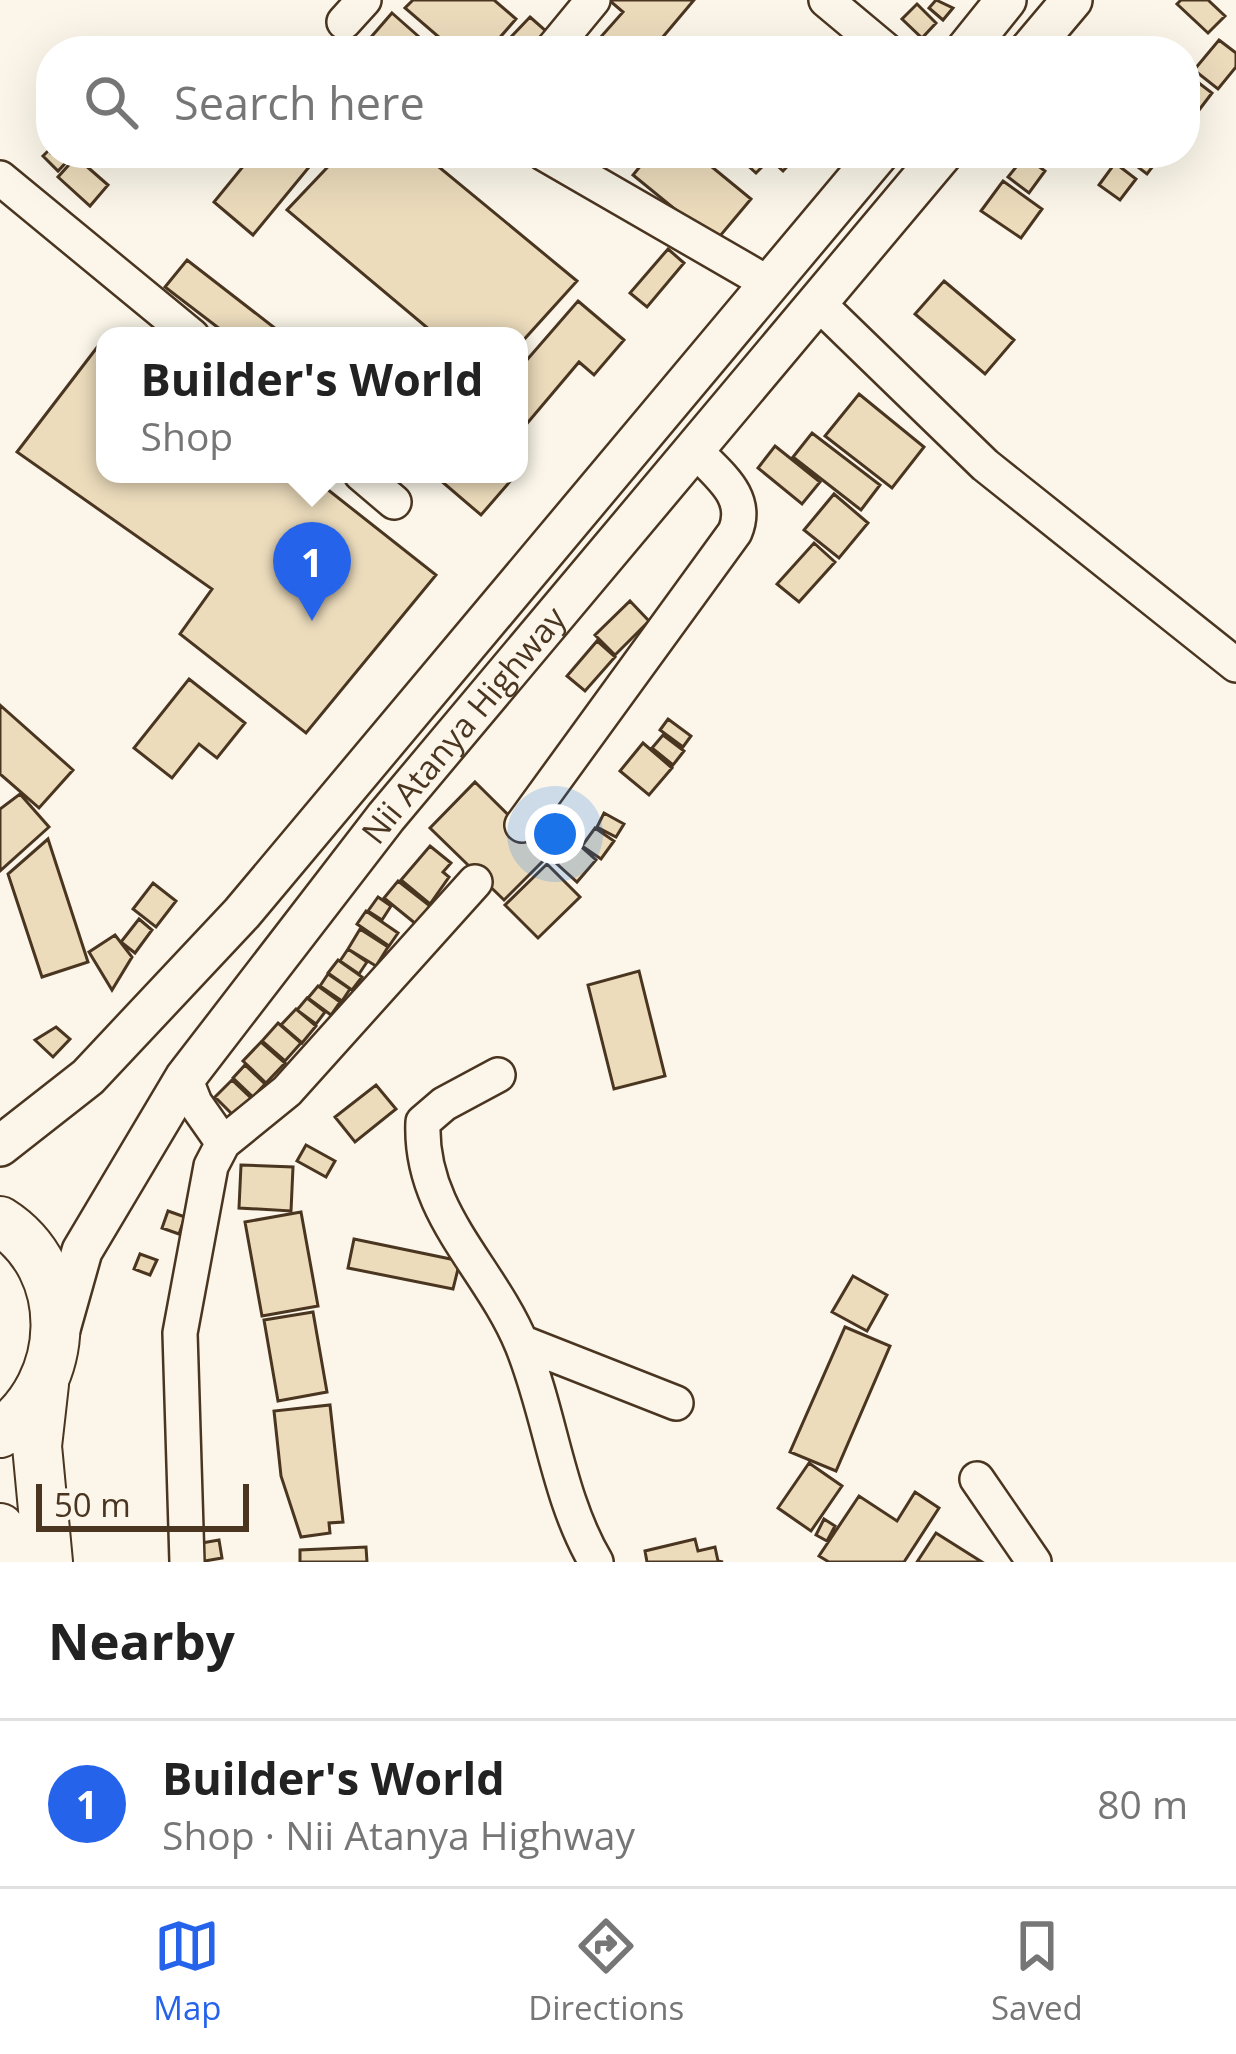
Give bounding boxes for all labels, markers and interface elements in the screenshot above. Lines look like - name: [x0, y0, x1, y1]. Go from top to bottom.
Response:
- search box: [36, 36, 1200, 168]
- icon: search: [78, 69, 144, 135]
- text: Search here: [174, 72, 425, 133]
- popup: [96, 327, 528, 483]
- text: Builder's World: [141, 348, 483, 409]
- text: Shop: [141, 409, 233, 462]
- pin: 1: [273, 522, 351, 621]
- street label: Nii Atanya Highway: [351, 596, 576, 853]
- your location: [525, 804, 585, 864]
- scale bar: [36, 1478, 249, 1531]
- text: 50 m: [54, 1482, 131, 1527]
- text: Nearby: [48, 1605, 235, 1675]
- text: Builder's World: [162, 1747, 505, 1808]
- text: 1: [76, 1777, 98, 1830]
- text: 80 m: [1097, 1777, 1188, 1830]
- text: Shop · Nii Atanya Highway: [162, 1808, 635, 1861]
- tab: Map: [153, 1913, 222, 2030]
- tab: Directions: [528, 1913, 684, 2030]
- tab: Saved: [991, 1913, 1083, 2030]

